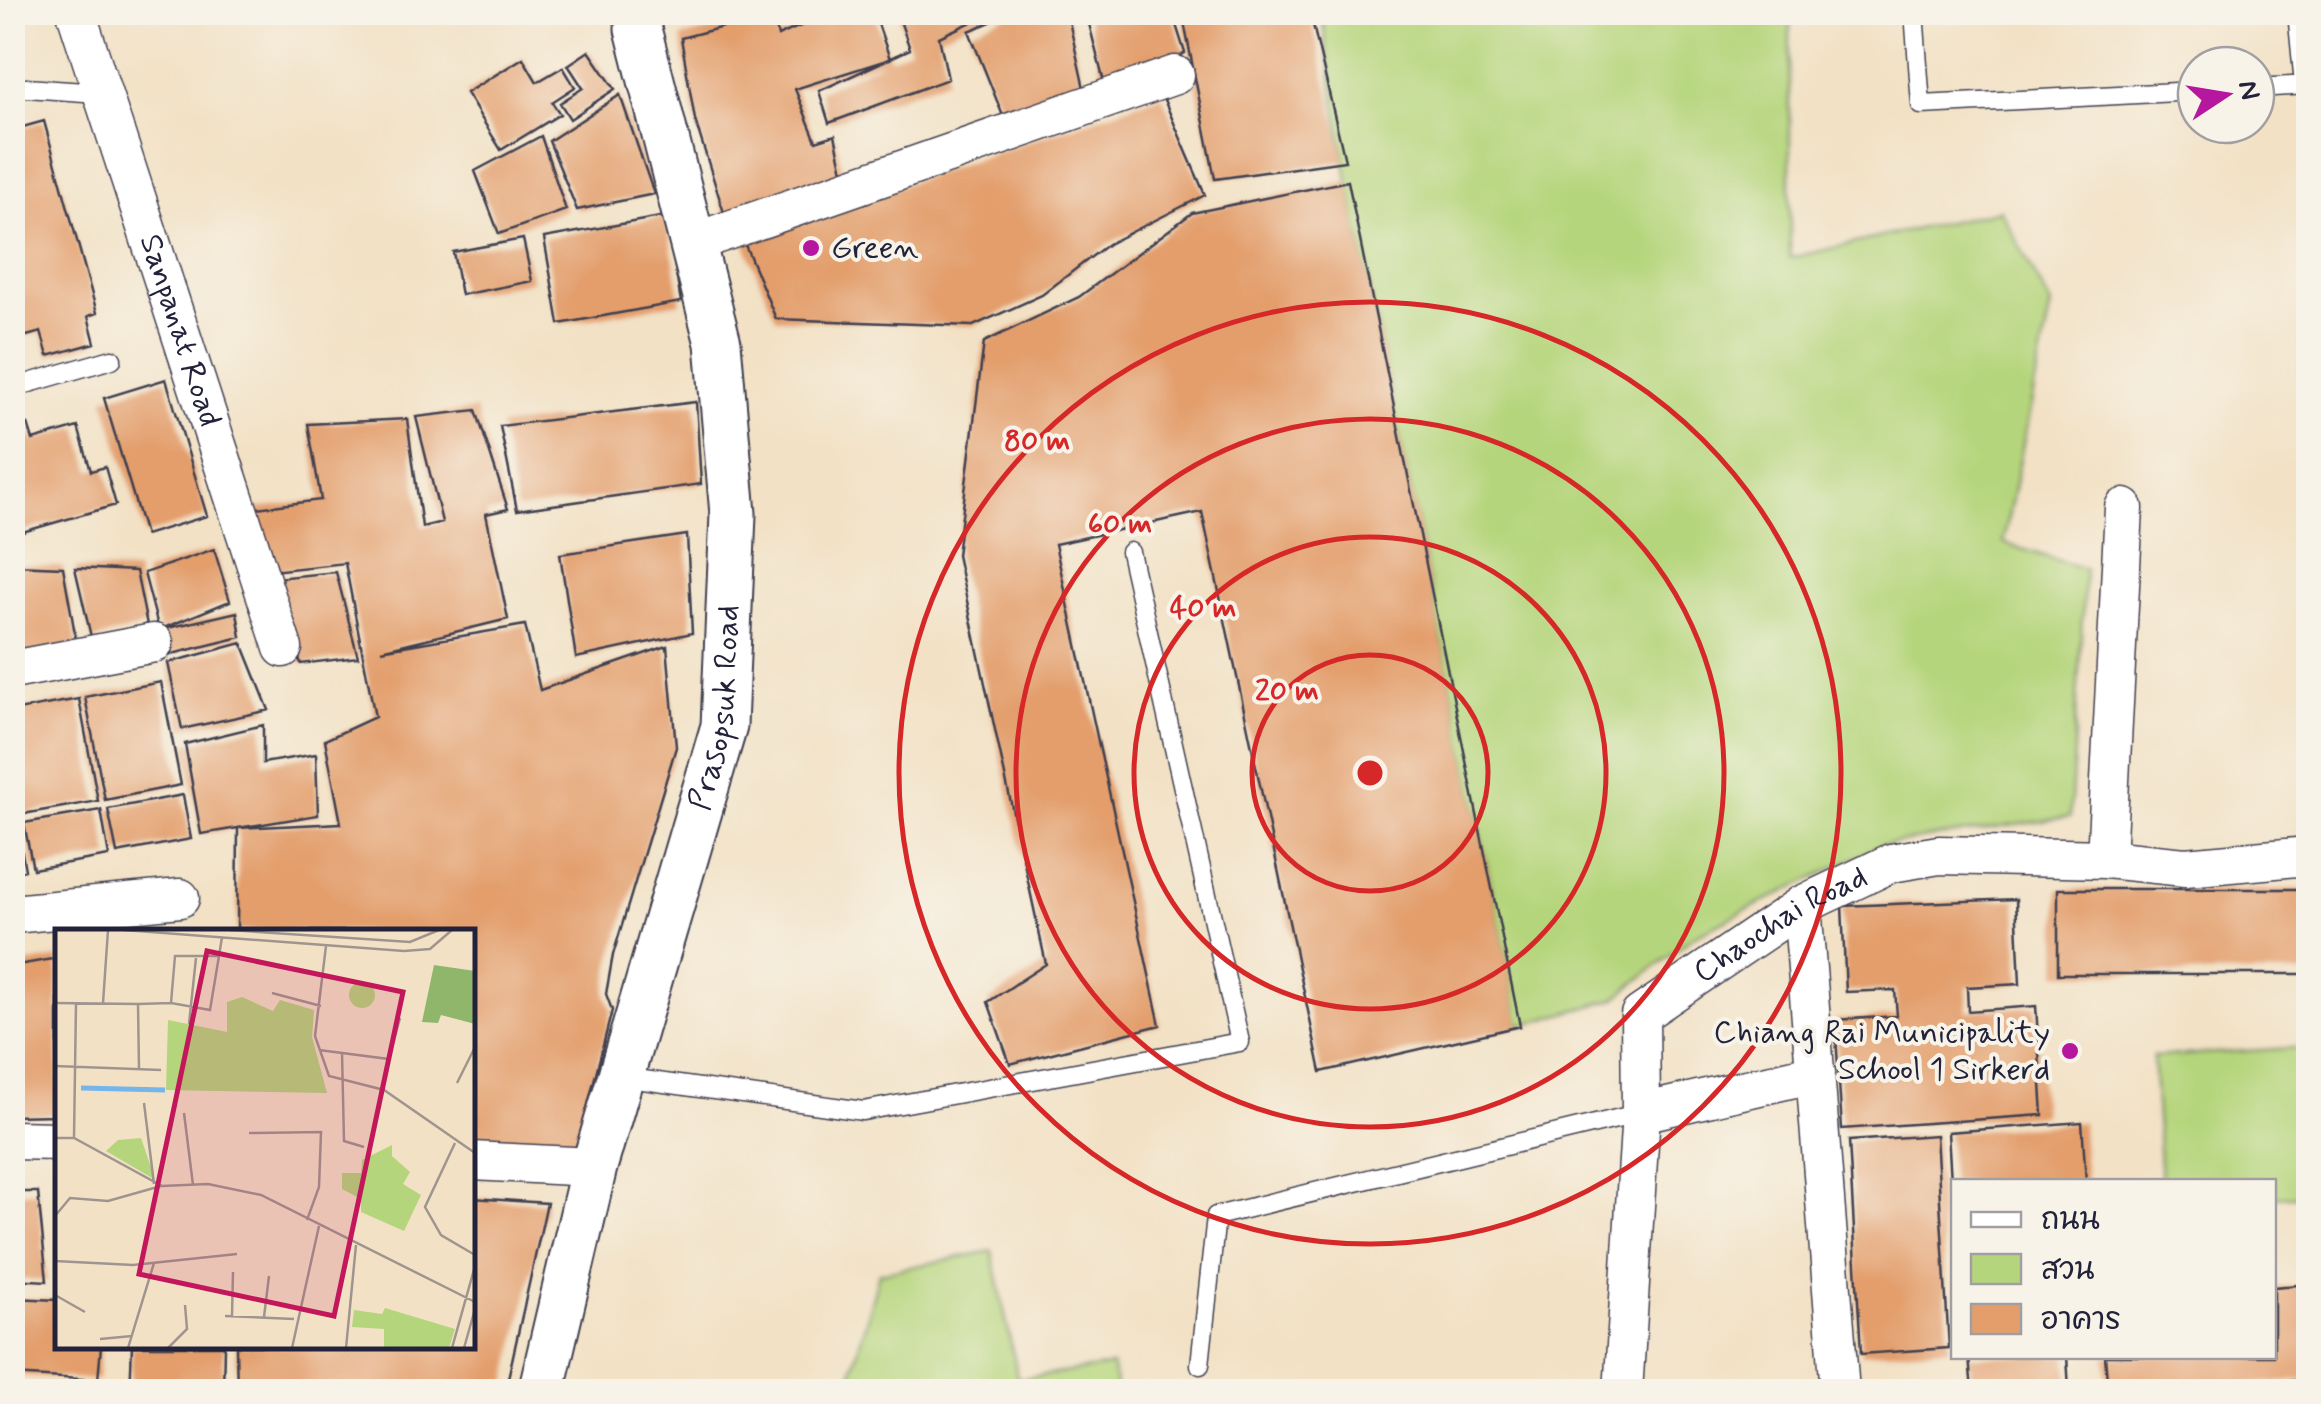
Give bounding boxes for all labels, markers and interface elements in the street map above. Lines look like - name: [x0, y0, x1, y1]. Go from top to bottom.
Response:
- north arrow: [2176, 45, 2276, 145]
- text: N: [2228, 77, 2268, 103]
- place label: Green: [831, 227, 919, 269]
- street label: Sanpanat Road: [129, 229, 231, 432]
- marker: Green: [800, 237, 822, 259]
- text: 80 m: [1004, 422, 1070, 461]
- text: 60 m: [1088, 505, 1152, 544]
- text: 40 m: [1170, 589, 1236, 628]
- street label: Prasopsuk Road: [679, 604, 750, 815]
- text: 20 m: [1255, 672, 1319, 711]
- centre of rings: [1352, 755, 1388, 791]
- street label: Chaochai Road: [1685, 856, 1874, 994]
- inset map: [55, 929, 475, 1349]
- place label: Chiang Rai Municipality School 1 Sirkerd: [1713, 1012, 2050, 1091]
- marker: Chiang Rai Municipality School 1 Sirkerd: [2059, 1040, 2081, 1062]
- legend: [1951, 1179, 2276, 1359]
- text: ถนน: [2041, 1201, 2100, 1240]
- text: สวน: [2041, 1251, 2095, 1290]
- text: อาคาร: [2041, 1301, 2121, 1340]

